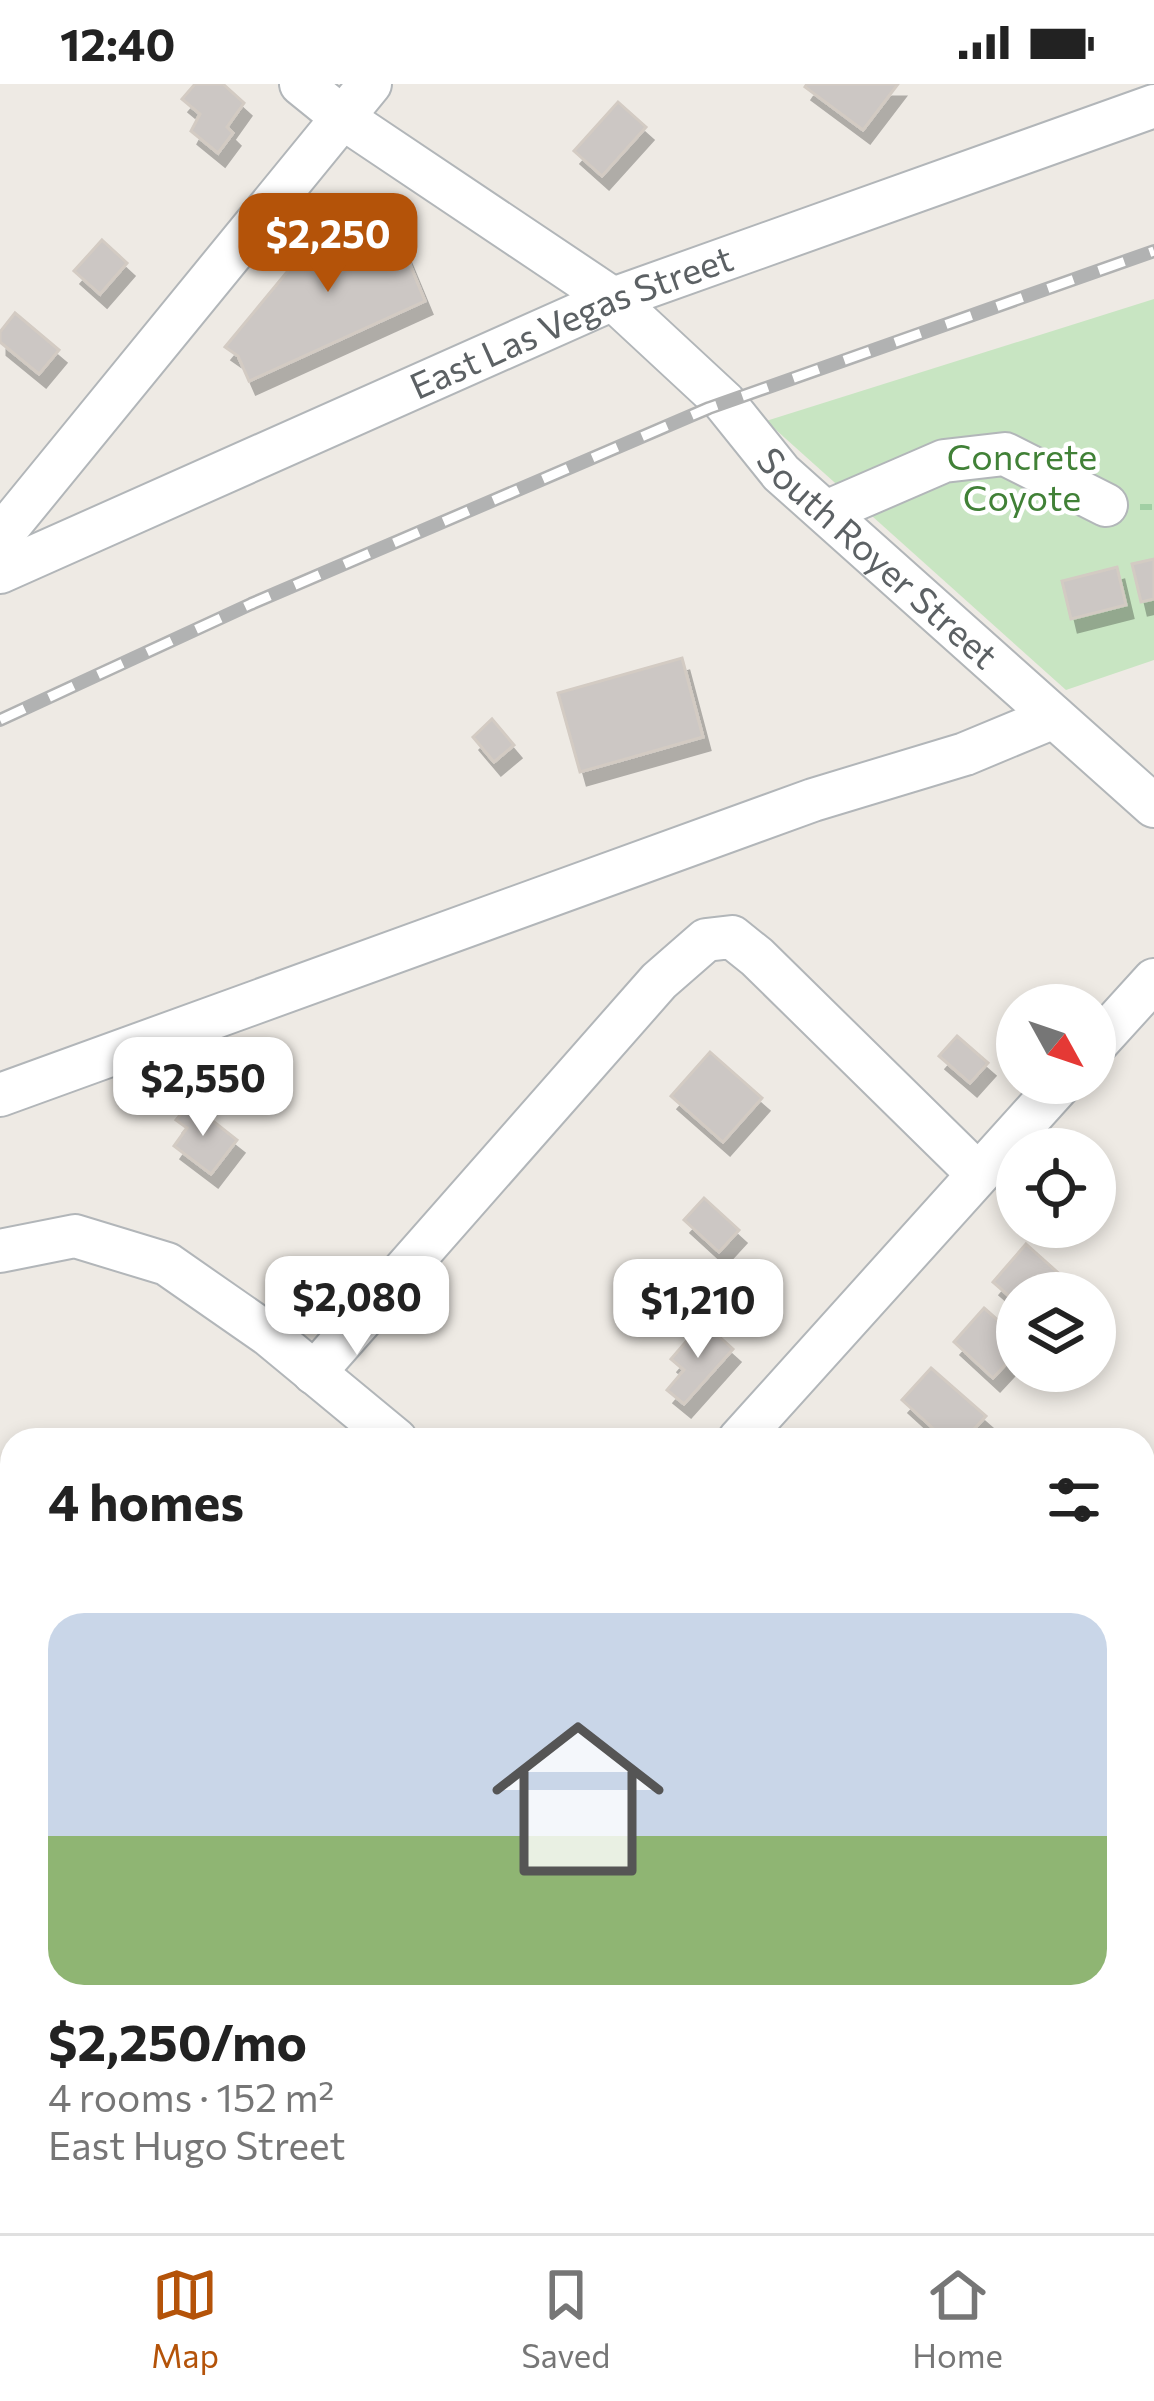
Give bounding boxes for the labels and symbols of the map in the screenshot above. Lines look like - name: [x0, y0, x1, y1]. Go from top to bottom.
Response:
- pin: $2,250: [230, 193, 426, 295]
- street label: East Las Vegas Street: [403, 234, 738, 407]
- park label: Concrete Coyote: [947, 433, 1097, 518]
- street label: South Royer Street: [749, 438, 1008, 676]
- north arrow: [996, 984, 1116, 1104]
- pin: $2,550: [105, 1037, 301, 1139]
- pin: $2,080: [259, 1256, 455, 1358]
- pin: $1,210: [600, 1259, 796, 1361]

